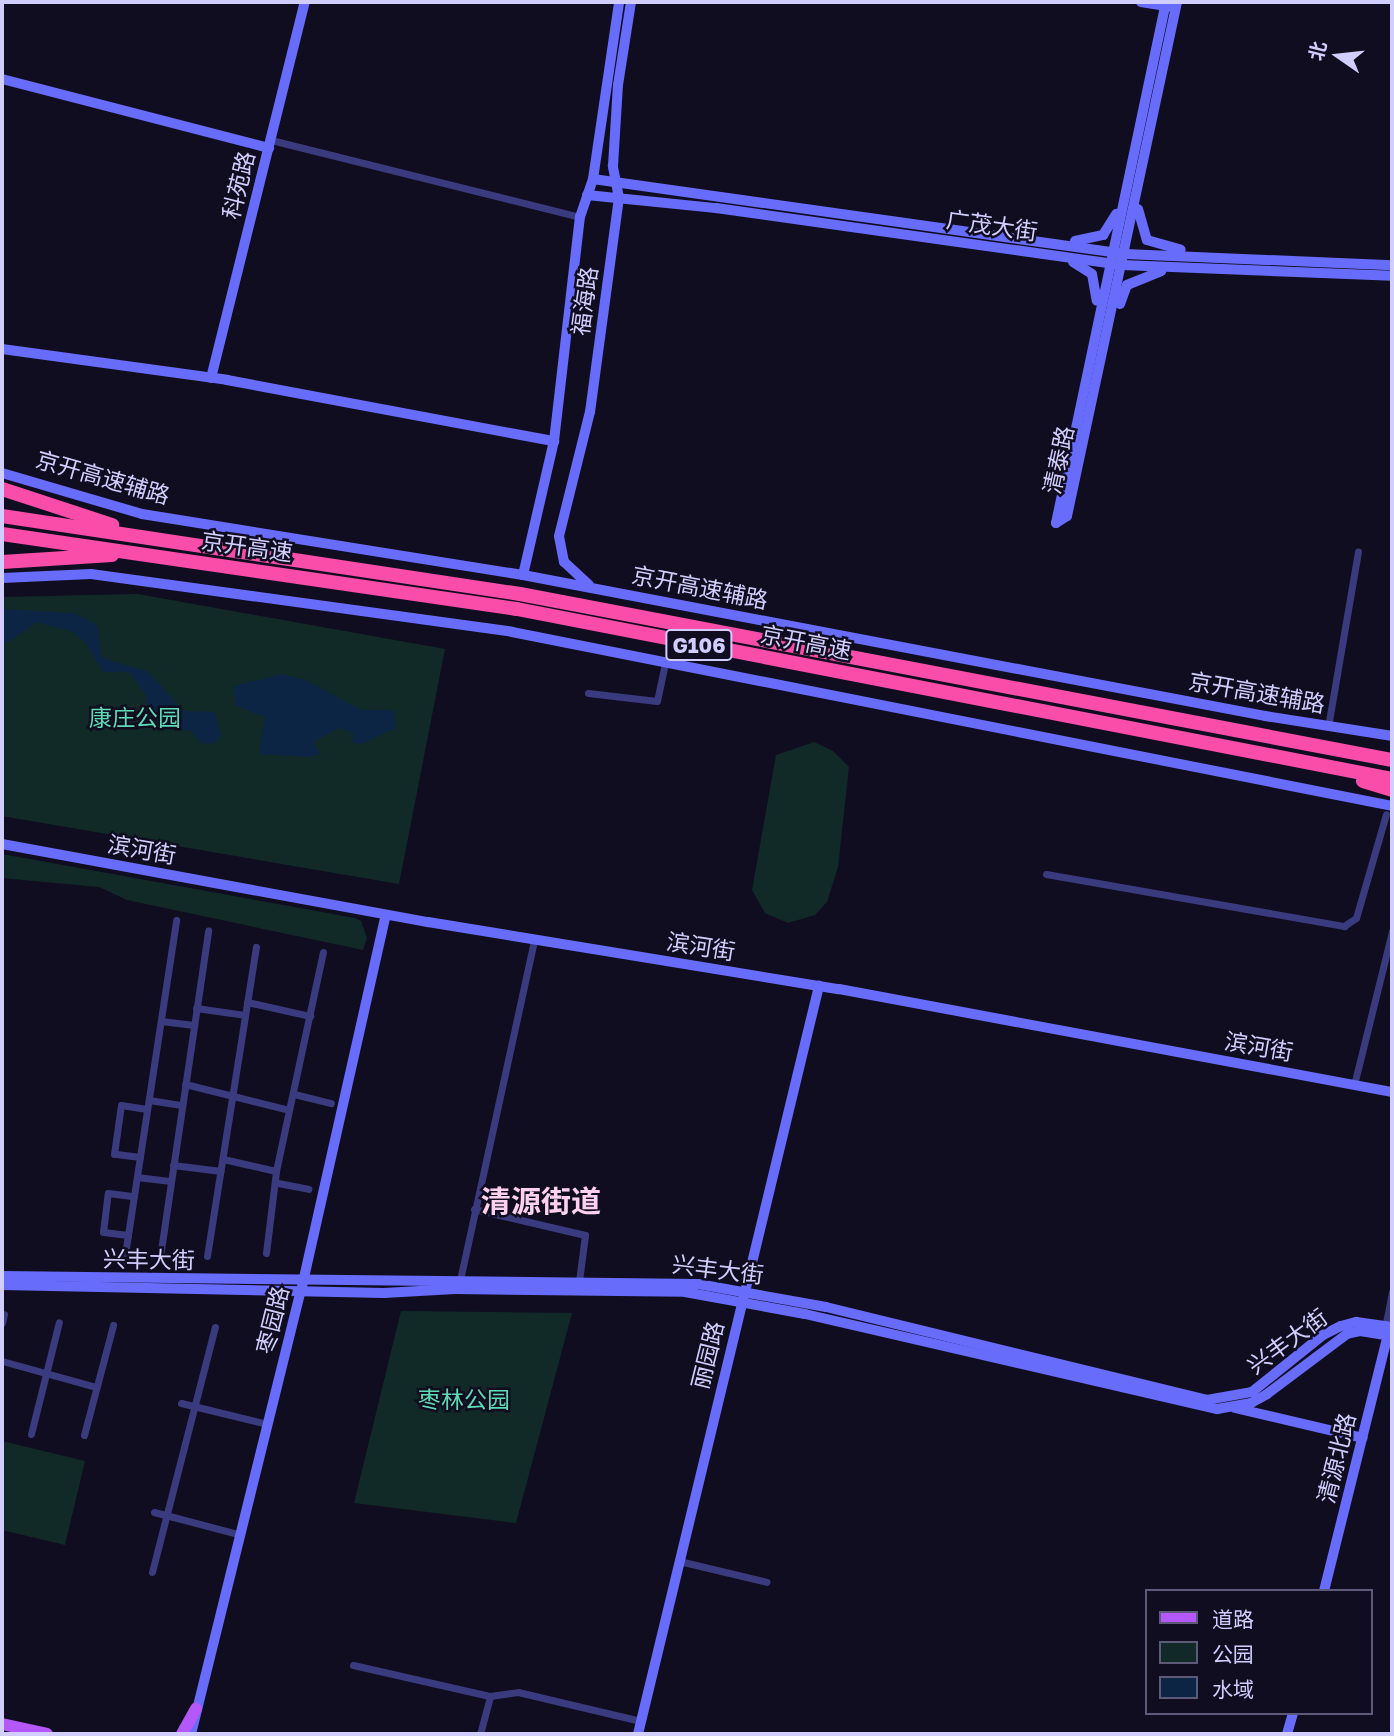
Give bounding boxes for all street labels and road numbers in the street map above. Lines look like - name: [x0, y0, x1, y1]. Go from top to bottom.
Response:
- street label: 科苑路: [216, 148, 260, 222]
- street label: 广茂大街: [945, 205, 1039, 245]
- street label: 福海路: [566, 265, 602, 337]
- street label: 清泰路: [1037, 423, 1079, 497]
- street label: 京开高速辅路: [33, 445, 173, 509]
- street label: 京开高速: [200, 526, 294, 566]
- street label: 京开高速辅路: [630, 560, 770, 614]
- street label: 京开高速: [758, 620, 854, 664]
- road number: G106: [664, 628, 734, 662]
- street label: 京开高速辅路: [1187, 666, 1327, 718]
- street label: 滨河街: [106, 829, 178, 869]
- street label: 滨河街: [665, 927, 737, 965]
- street label: 滨河街: [1223, 1026, 1295, 1066]
- street label: 兴丰大街: [103, 1244, 195, 1274]
- street label: 兴丰大街: [671, 1250, 765, 1288]
- street label: 枣园路: [250, 1283, 294, 1357]
- street label: 兴丰大街: [1242, 1303, 1332, 1379]
- street label: 丽园路: [685, 1318, 729, 1392]
- street label: 清源北路: [1311, 1410, 1361, 1506]

